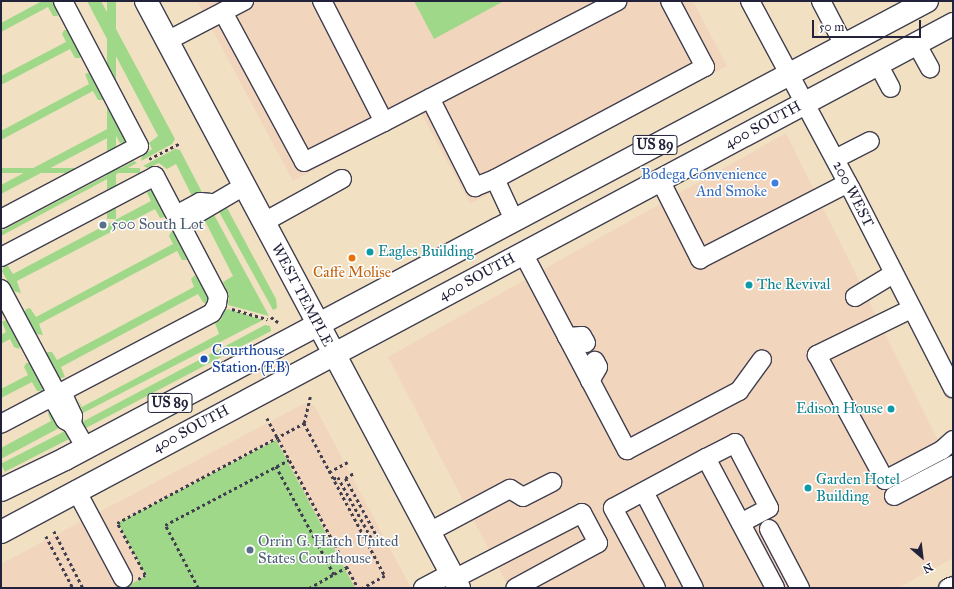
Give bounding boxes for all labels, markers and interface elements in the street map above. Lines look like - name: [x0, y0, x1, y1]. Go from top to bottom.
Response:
- scale bar: [814, 12, 923, 38]
- text: 50 m: [819, 20, 844, 34]
- street label: 400 SOUTH: [722, 97, 804, 153]
- road number: US 89: [632, 133, 678, 157]
- street label: 200 WEST: [829, 158, 877, 230]
- place label: Bodega Convenience And Smoke: [641, 165, 767, 200]
- marker: Bodega Convenience And Smoke: [770, 178, 780, 188]
- place label: 500 South Lot: [111, 216, 204, 234]
- marker: 500 South Lot: [98, 220, 108, 230]
- street label: WEST TEMPLE: [267, 240, 337, 350]
- place label: Eagles Building: [378, 243, 474, 261]
- marker: Eagles Building: [365, 247, 375, 257]
- street label: 400 SOUTH: [436, 249, 518, 305]
- marker: Caffe Molise: [347, 253, 357, 263]
- place label: Caffe Molise: [313, 264, 391, 282]
- place label: The Revival: [757, 276, 830, 294]
- marker: The Revival: [744, 280, 754, 290]
- place label: Courthouse Station (EB): [212, 341, 290, 376]
- marker: Courthouse Station (EB): [199, 354, 209, 364]
- road number: US 89: [147, 391, 193, 415]
- place label: Edison House: [796, 400, 883, 418]
- street label: 400 SOUTH: [150, 401, 232, 457]
- marker: Edison House: [886, 404, 896, 414]
- place label: Garden Hotel Building: [816, 470, 900, 505]
- marker: Garden Hotel Building: [803, 483, 813, 493]
- place label: Orrin G. Hatch United States Courthouse: [258, 532, 399, 567]
- north arrow: [902, 537, 942, 577]
- marker: Orrin G. Hatch United States Courthouse: [245, 545, 255, 555]
- text: N: [921, 560, 935, 576]

